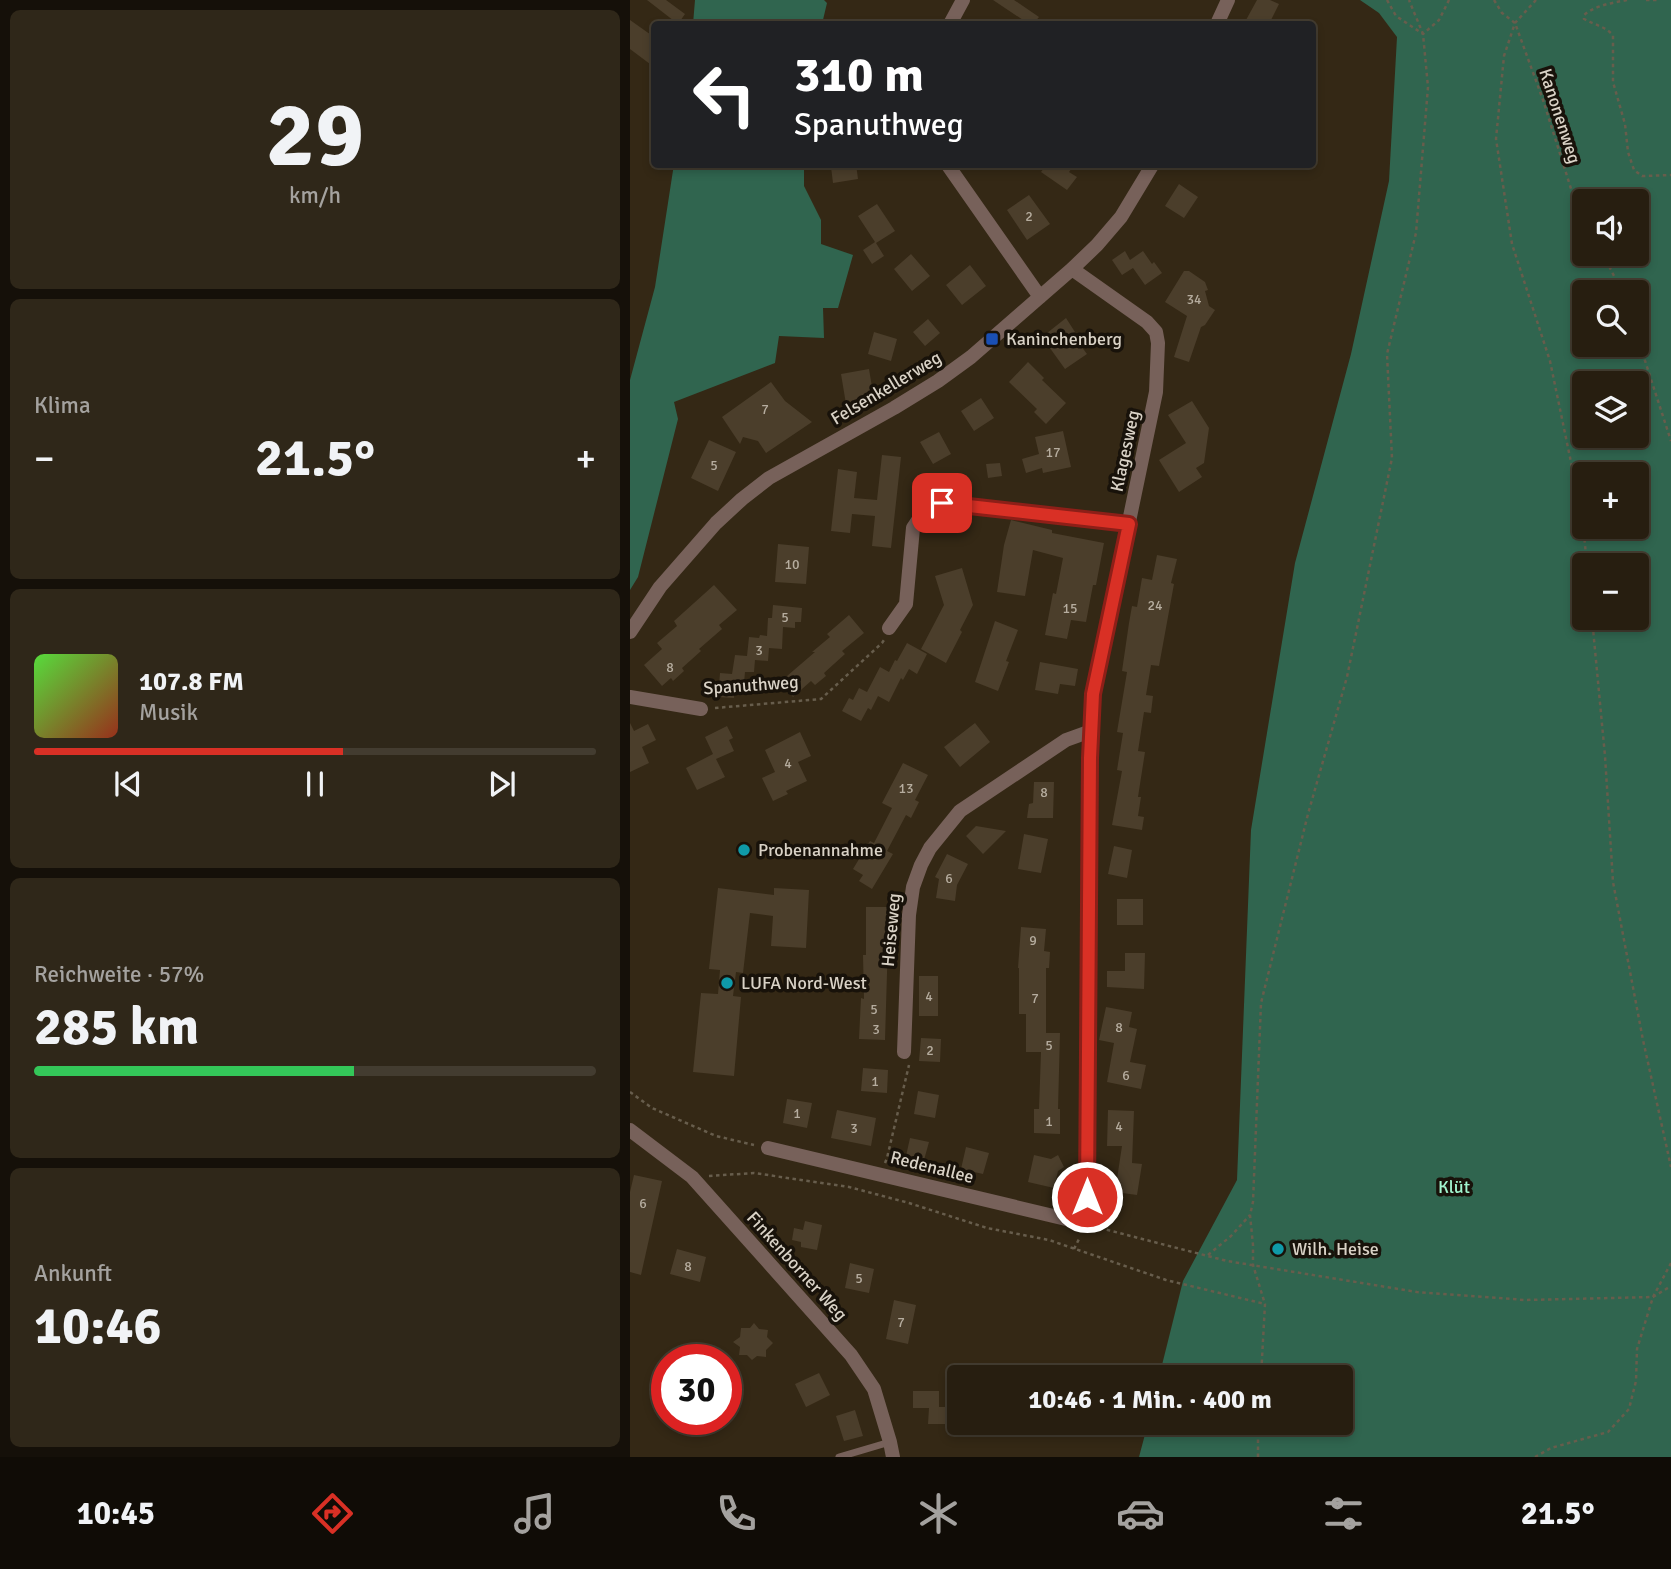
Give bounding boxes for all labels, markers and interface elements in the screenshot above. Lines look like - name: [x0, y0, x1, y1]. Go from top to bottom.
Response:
- text: 310 m: [794, 45, 924, 105]
- icon: left: [679, 49, 770, 140]
- street label: Kanonenweg: [1534, 66, 1586, 166]
- text: 29: [266, 79, 364, 192]
- text: Spanuthweg: [794, 105, 964, 144]
- text: km/h: [289, 181, 341, 210]
- map controls: [1572, 189, 1649, 630]
- button: sound: [1572, 189, 1649, 266]
- house number: 2: [1025, 208, 1033, 225]
- button: search: [1572, 280, 1649, 357]
- house number: 34: [1186, 291, 1202, 308]
- place label: Kaninchenberg: [1006, 328, 1122, 350]
- marker: Kaninchenberg: [984, 331, 1000, 347]
- street label: Felsenkellerweg: [827, 346, 945, 430]
- button: layers: [1572, 371, 1649, 448]
- text: Klima: [34, 391, 91, 420]
- house number: 7: [761, 401, 769, 418]
- street label: Klagesweg: [1106, 408, 1144, 494]
- text: 21.5°: [255, 426, 375, 490]
- text: −: [34, 435, 55, 482]
- text: +: [575, 435, 596, 482]
- house number: 17: [1045, 444, 1061, 461]
- house number: 5: [710, 457, 718, 474]
- button: +: [1572, 462, 1649, 539]
- pin: [912, 473, 972, 533]
- icon: arrive: [923, 484, 961, 522]
- button: −: [1572, 553, 1649, 630]
- house number: 10: [784, 556, 800, 573]
- house number: 24: [1147, 597, 1163, 614]
- house number: 15: [1062, 600, 1078, 617]
- house number: 5: [781, 609, 789, 626]
- house number: 3: [755, 642, 763, 659]
- house number: 8: [666, 659, 674, 676]
- text: 107.8 FM: [139, 666, 244, 698]
- street label: Spanuthweg: [703, 671, 799, 699]
- text: Musik: [139, 698, 198, 727]
- house number: 4: [784, 755, 792, 772]
- icon: previous: [109, 765, 147, 803]
- icon: pause: [296, 765, 334, 803]
- icon: next: [483, 765, 521, 803]
- house number: 13: [898, 780, 914, 797]
- house number: 8: [1040, 784, 1048, 801]
- place label: Probenannahme: [758, 839, 883, 861]
- marker: Probenannahme: [736, 842, 752, 858]
- house number: 6: [945, 870, 953, 887]
- street label: Heiseweg: [877, 892, 905, 968]
- house number: 9: [1029, 932, 1037, 949]
- text: Reichweite · 57%: [34, 960, 204, 989]
- place label: LUFA Nord-West: [741, 972, 867, 994]
- marker: LUFA Nord-West: [719, 975, 735, 991]
- house number: 4: [925, 988, 933, 1005]
- house number: 7: [1031, 990, 1039, 1007]
- text: 285 km: [34, 995, 199, 1059]
- house number: 5: [870, 1001, 878, 1018]
- house number: 8: [1115, 1019, 1123, 1036]
- house number: 3: [872, 1021, 880, 1038]
- house number: 5: [1045, 1037, 1053, 1054]
- house number: 2: [926, 1042, 934, 1059]
- house number: 6: [1122, 1067, 1130, 1084]
- house number: 1: [871, 1073, 879, 1090]
- house number: 1: [793, 1105, 801, 1122]
- house number: 1: [1045, 1113, 1053, 1130]
- house number: 4: [1115, 1118, 1123, 1135]
- house number: 3: [850, 1120, 858, 1137]
- street label: Redenallee: [888, 1146, 976, 1188]
- position arrow: [1050, 1160, 1124, 1234]
- park label: Klüt: [1438, 1176, 1470, 1198]
- house number: 6: [639, 1195, 647, 1212]
- street label: Finkenborner Weg: [742, 1207, 852, 1325]
- place label: Wilh. Heise: [1292, 1238, 1379, 1260]
- marker: Wilh. Heise: [1270, 1241, 1286, 1257]
- house number: 8: [684, 1258, 692, 1275]
- text: Ankunft: [34, 1259, 112, 1288]
- house number: 5: [855, 1270, 863, 1287]
- text: 10:46: [34, 1294, 162, 1358]
- house number: 7: [897, 1314, 905, 1331]
- speed limit sign: 30: [651, 1344, 742, 1435]
- text: 10:46 · 1 Min. · 400 m: [1028, 1384, 1272, 1416]
- icon: directions: [308, 1489, 357, 1538]
- icon: music: [510, 1489, 559, 1538]
- icon: phone: [712, 1489, 761, 1538]
- icon: climate: [914, 1489, 963, 1538]
- icon: car: [1116, 1489, 1165, 1538]
- icon: filters: [1319, 1489, 1368, 1538]
- text: 10:45: [77, 1494, 155, 1533]
- text: 21.5°: [1521, 1494, 1594, 1533]

